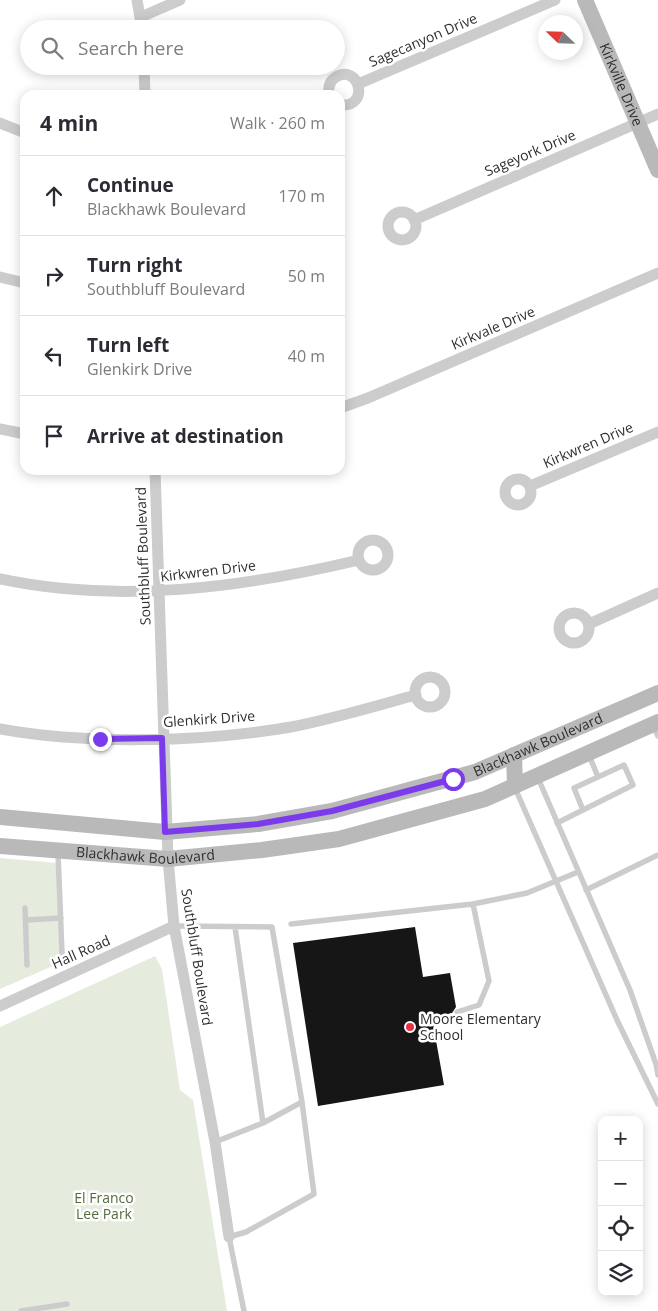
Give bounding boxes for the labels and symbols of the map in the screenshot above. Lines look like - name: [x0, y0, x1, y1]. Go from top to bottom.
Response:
- street label: Sagecanyon Drive: [366, 8, 480, 71]
- north arrow: [538, 15, 583, 60]
- street label: Kirkville Drive: [596, 40, 648, 129]
- street label: Sageyork Drive: [481, 125, 578, 180]
- street label: Kirkvale Drive: [448, 301, 538, 354]
- street label: Kirkwren Drive: [540, 417, 636, 472]
- street label: Southbluff Boulevard: [131, 486, 154, 626]
- street label: Kirkwren Drive: [159, 555, 257, 586]
- street label: Glenkirk Drive: [162, 706, 256, 731]
- street label: Blackhawk Boulevard: [470, 708, 605, 781]
- route end: [89, 728, 112, 751]
- route start: [442, 768, 465, 791]
- street label: Blackhawk Boulevard: [75, 842, 216, 868]
- street label: Southbluff Boulevard: [177, 887, 218, 1027]
- street label: Hall Road: [49, 930, 113, 973]
- place label: Moore Elementary School: [420, 1009, 542, 1044]
- marker: Moore Elementary School: [404, 1021, 416, 1033]
- park label: El Franco Lee Park: [74, 1188, 134, 1223]

